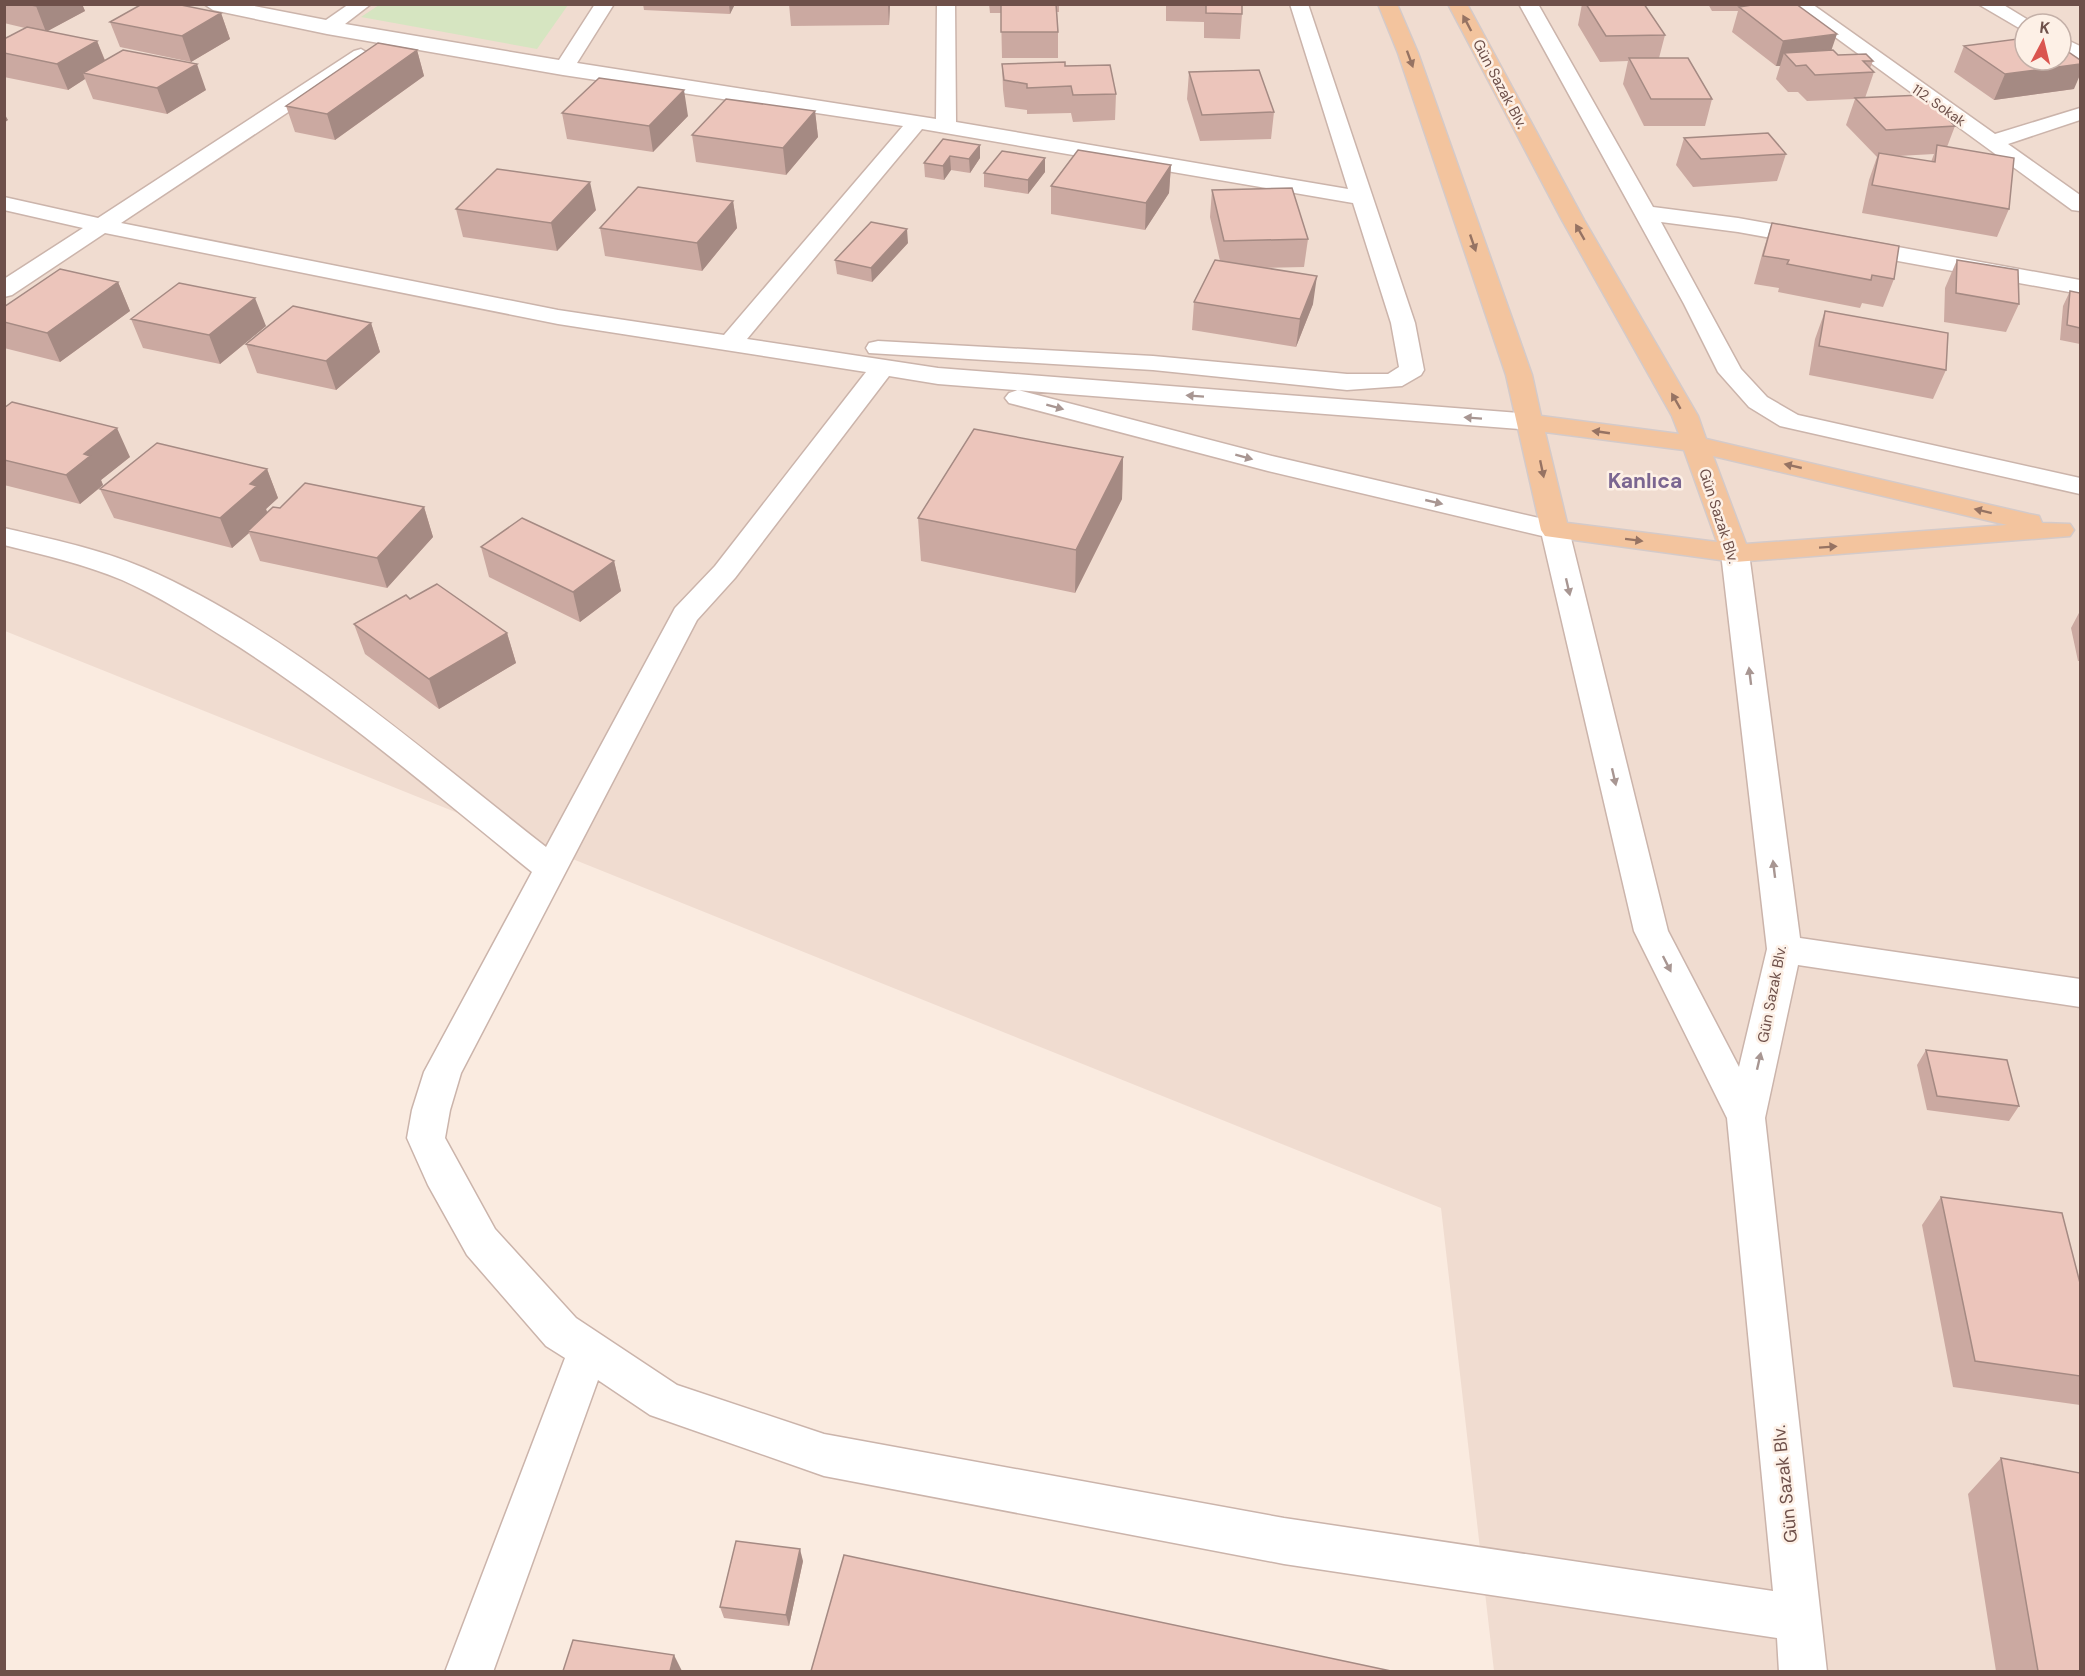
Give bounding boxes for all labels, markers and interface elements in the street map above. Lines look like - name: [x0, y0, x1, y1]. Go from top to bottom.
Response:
- north arrow: [2013, 12, 2073, 72]
- one-way arrow: [1462, 14, 1472, 31]
- text: K: [2038, 17, 2052, 39]
- street label: Gün Sazak Blv.: [1468, 36, 1532, 132]
- one-way arrow: [1405, 50, 1415, 68]
- street label: 112. Sokak: [1909, 80, 1969, 130]
- one-way arrow: [1575, 223, 1585, 240]
- one-way arrow: [1468, 234, 1478, 252]
- one-way arrow: [1185, 391, 1204, 401]
- one-way arrow: [1671, 393, 1682, 409]
- one-way arrow: [1046, 403, 1065, 413]
- one-way arrow: [1464, 413, 1483, 422]
- one-way arrow: [1592, 427, 1611, 436]
- one-way arrow: [1235, 453, 1253, 462]
- one-way arrow: [1537, 460, 1547, 479]
- one-way arrow: [1784, 461, 1802, 471]
- street label: Gün Sazak Blv.: [1694, 466, 1744, 566]
- district label: Kanlıca: [1608, 467, 1682, 495]
- one-way arrow: [1425, 498, 1444, 507]
- one-way arrow: [1974, 506, 1992, 515]
- one-way arrow: [1624, 536, 1643, 545]
- one-way arrow: [1818, 542, 1837, 551]
- one-way arrow: [1564, 578, 1574, 596]
- one-way arrow: [1745, 666, 1755, 685]
- one-way arrow: [1609, 768, 1619, 786]
- one-way arrow: [1770, 860, 1779, 879]
- street label: Gün Sazak Blv.: [1753, 944, 1791, 1044]
- one-way arrow: [1662, 955, 1672, 972]
- one-way arrow: [1754, 1051, 1764, 1070]
- street label: Gün Sazak Blv.: [1767, 1424, 1803, 1544]

